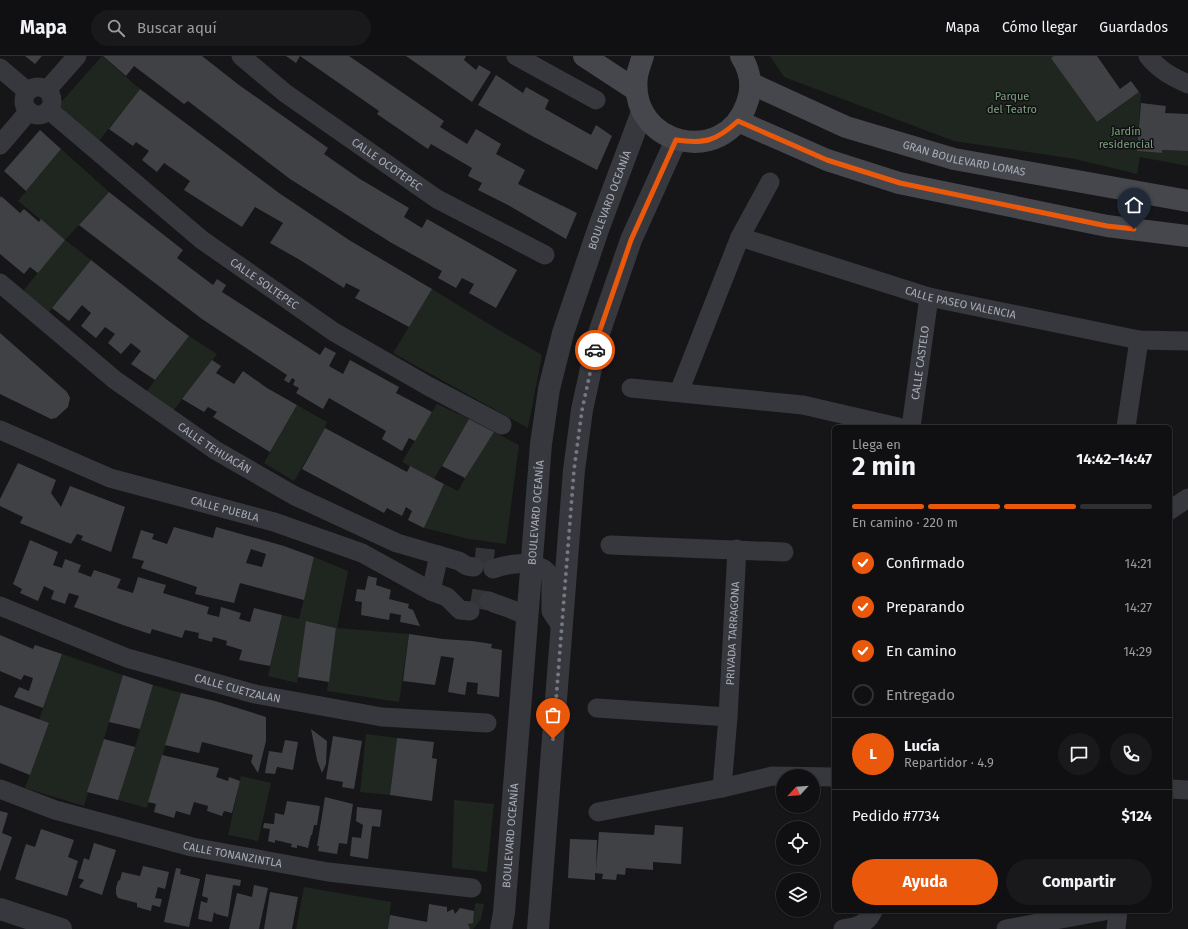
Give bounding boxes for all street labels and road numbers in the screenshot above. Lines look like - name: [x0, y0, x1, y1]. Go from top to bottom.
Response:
- street label: CALLE OCOTEPEC: [349, 136, 425, 194]
- street label: GRAN BOULEVARD LOMAS: [901, 138, 1027, 179]
- street label: BOULEVARD OCEANÍA: [586, 148, 634, 252]
- street label: CALLE SOLTEPEC: [228, 256, 301, 312]
- street label: CALLE PASEO VALENCIA: [903, 284, 1018, 322]
- street label: CALLE CASTELO: [909, 325, 932, 401]
- street label: CALLE TEHUACÁN: [175, 420, 253, 476]
- street label: BOULEVARD OCEANÍA: [525, 459, 547, 565]
- street label: CALLE PUEBLA: [189, 494, 261, 525]
- street label: PRIVADA TARRAGONA: [724, 580, 742, 686]
- street label: CALLE CUETZALAN: [193, 671, 282, 706]
- street label: BOULEVARD OCEANÍA: [500, 782, 521, 888]
- street label: CALLE TONANZINTLA: [181, 839, 284, 871]

